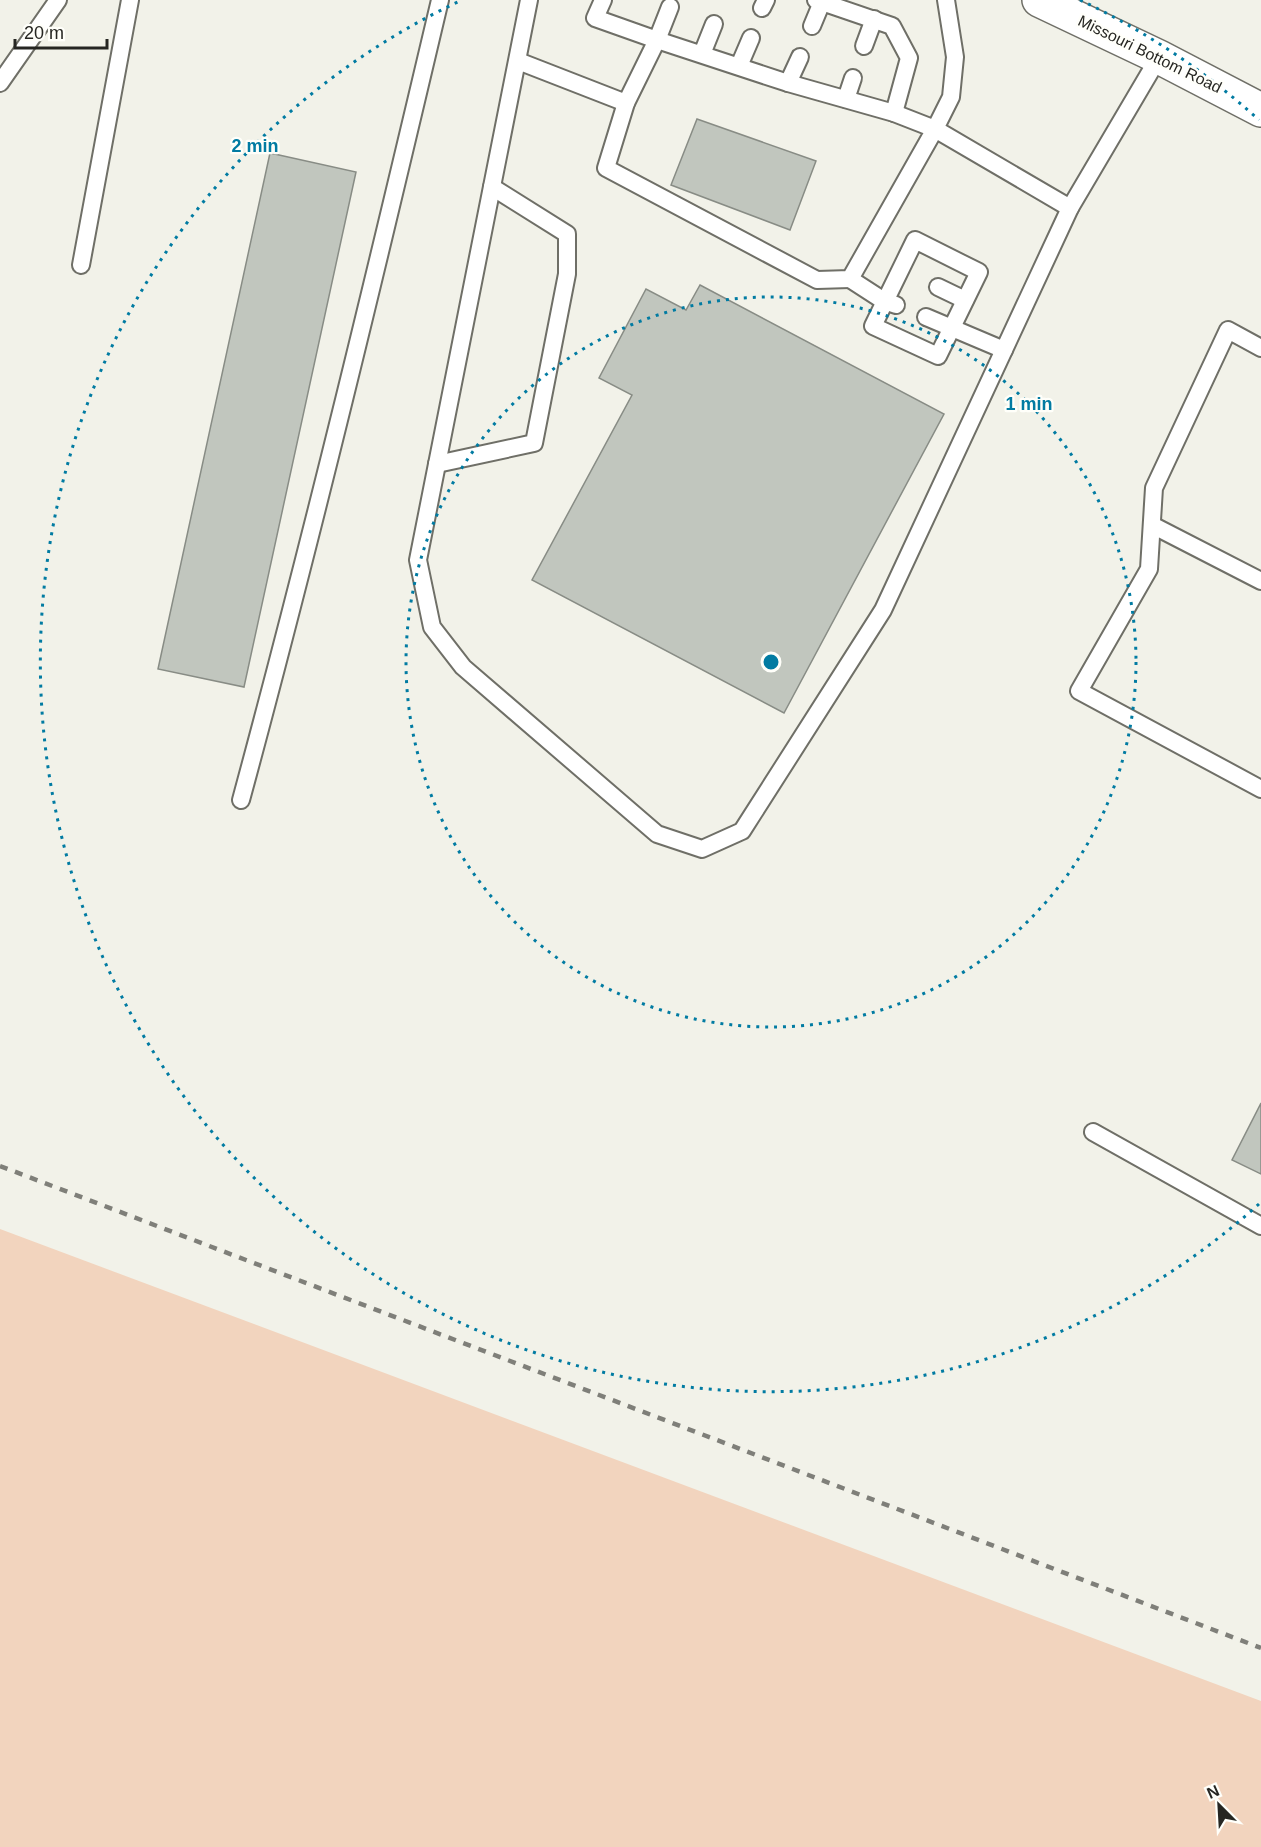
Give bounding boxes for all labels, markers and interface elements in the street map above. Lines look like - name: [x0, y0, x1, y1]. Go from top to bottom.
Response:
- scale bar: [15, 12, 106, 50]
- street label: Missouri Bottom Road: [1076, 12, 1224, 96]
- text: 20 m: [24, 23, 64, 43]
- text: 2 min: [231, 136, 279, 156]
- text: 1 min: [1005, 394, 1053, 414]
- centre of rings: [761, 652, 781, 672]
- north arrow: [1189, 1775, 1249, 1835]
- text: N: [1204, 1782, 1222, 1802]

